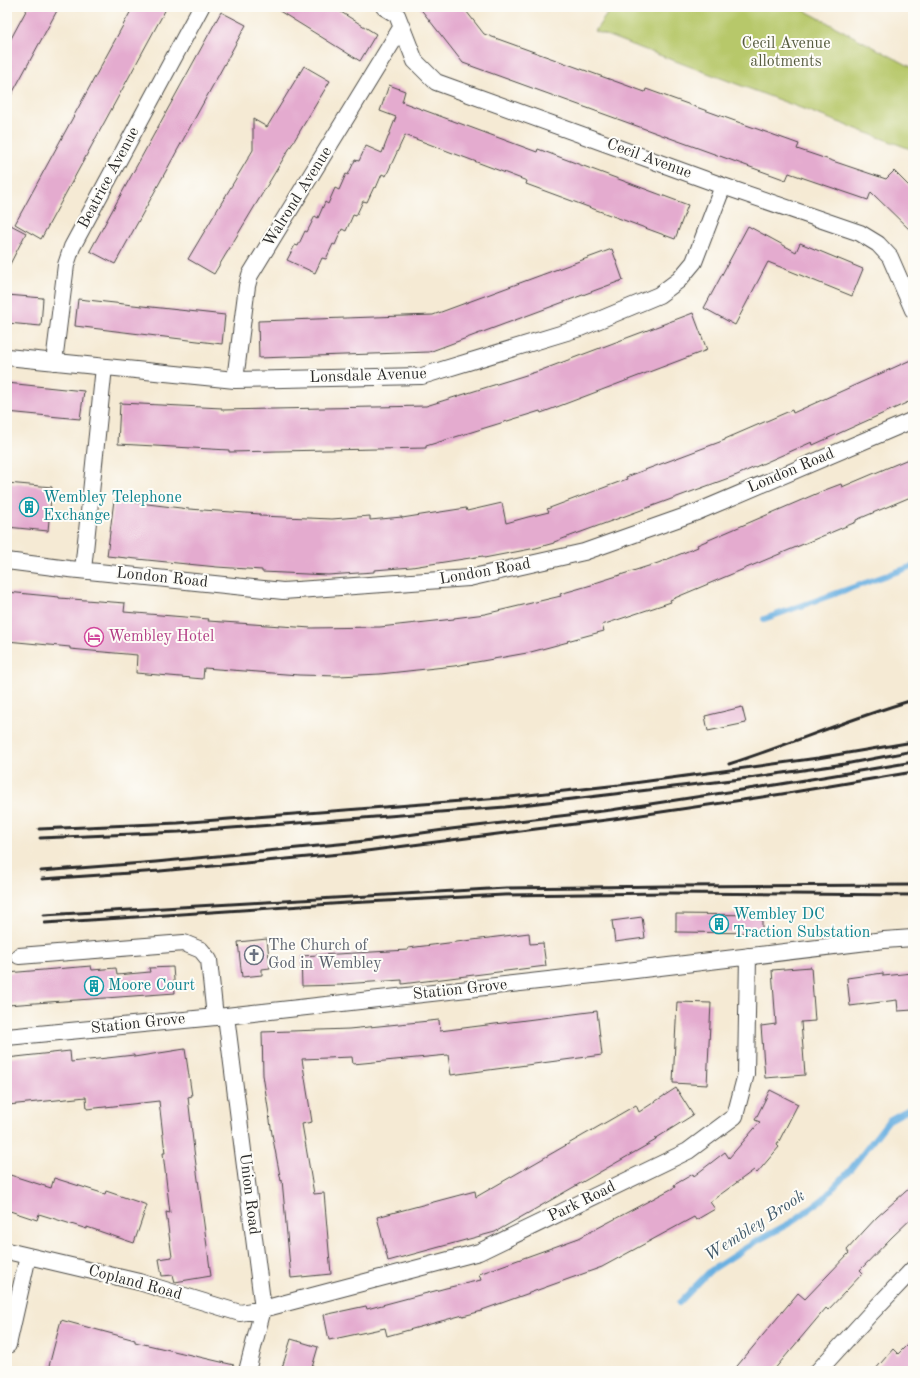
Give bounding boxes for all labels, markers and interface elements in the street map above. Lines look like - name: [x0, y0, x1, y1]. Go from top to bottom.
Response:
- park label: Cecil Avenue allotments: [742, 36, 831, 70]
- street label: Beatrice Avenue: [76, 125, 142, 231]
- street label: Cecil Avenue: [604, 136, 694, 182]
- street label: Walrond Avenue: [261, 144, 335, 250]
- street label: Lonsdale Avenue: [309, 366, 427, 386]
- street label: London Road: [745, 446, 837, 496]
- place label: Wembley Telephone Exchange: [43, 490, 182, 524]
- building icon: Wembley Telephone Exchange: [18, 496, 40, 518]
- street label: London Road: [438, 556, 532, 588]
- street label: London Road: [115, 565, 209, 591]
- hotel icon: Wembley Hotel: [83, 626, 105, 648]
- place label: Wembley Hotel: [108, 629, 214, 645]
- place label: Wembley DC Traction Substation: [733, 907, 871, 941]
- building icon: Wembley DC Traction Substation: [708, 913, 730, 935]
- place label: The Church of God in Wembley: [268, 938, 382, 972]
- church icon: The Church of God in Wembley: [243, 944, 265, 966]
- building icon: Moore Court: [83, 975, 105, 997]
- street label: Station Grove: [412, 977, 508, 1003]
- place label: Moore Court: [108, 978, 195, 994]
- street label: Station Grove: [90, 1011, 186, 1037]
- street label: Union Road: [236, 1152, 262, 1236]
- street label: Park Road: [546, 1179, 618, 1225]
- water label: Wembley Brook: [702, 1187, 808, 1265]
- street label: Copland Road: [86, 1263, 184, 1303]

